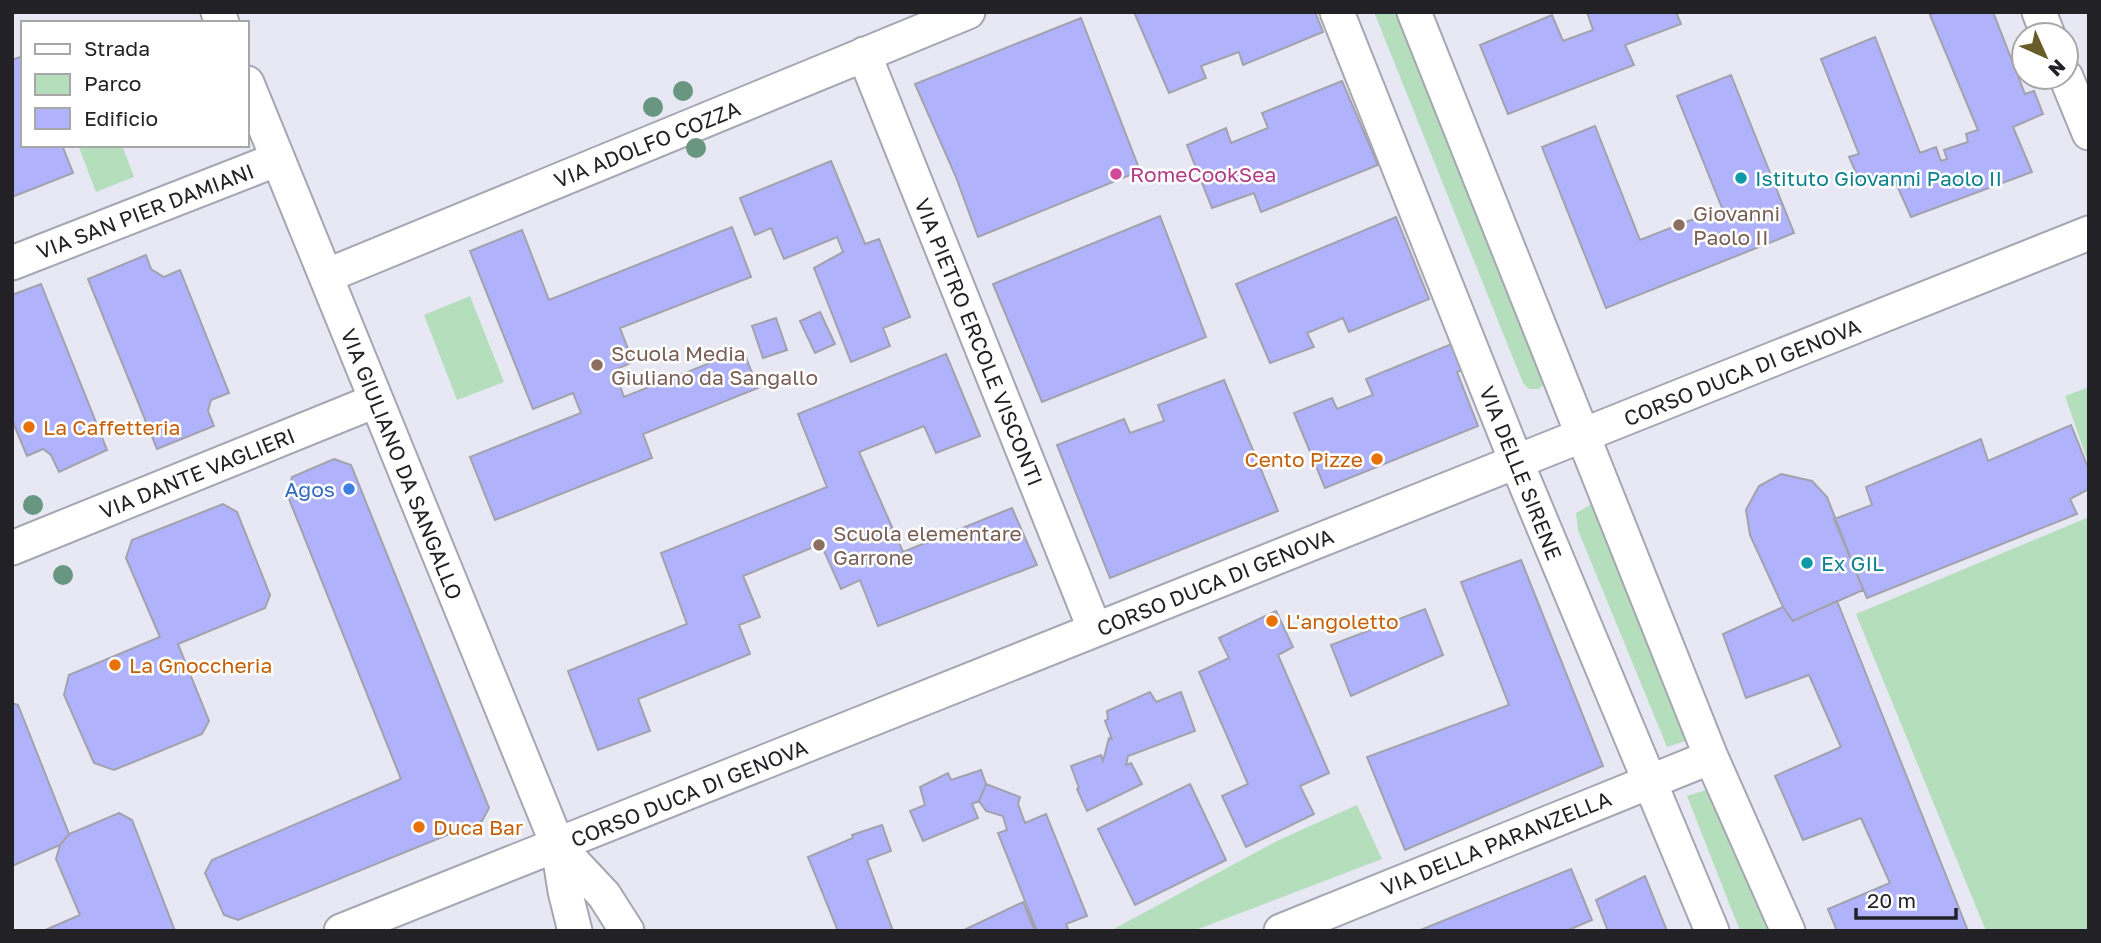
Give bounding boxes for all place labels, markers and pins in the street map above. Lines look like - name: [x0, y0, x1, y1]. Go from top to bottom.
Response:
- place label: RomeCookSea: [1130, 161, 1276, 187]
- place label: Istituto Giovanni Paolo II: [1755, 165, 2002, 191]
- marker: RomeCookSea: [1108, 166, 1124, 182]
- marker: Istituto Giovanni Paolo II: [1733, 170, 1749, 186]
- place label: Giovanni Paolo II: [1693, 200, 1780, 250]
- marker: Giovanni Paolo II: [1671, 217, 1687, 233]
- place label: Scuola Media Giuliano da Sangallo: [611, 340, 818, 390]
- marker: Scuola Media Giuliano da Sangallo: [589, 357, 605, 373]
- place label: La Caffetteria: [43, 414, 180, 440]
- marker: La Caffetteria: [21, 419, 37, 435]
- place label: Cento Pizze: [1244, 446, 1363, 472]
- marker: Cento Pizze: [1369, 451, 1385, 467]
- place label: Agos: [284, 476, 335, 502]
- marker: Agos: [341, 481, 357, 497]
- place label: Scuola elementare Garrone: [833, 520, 1022, 570]
- marker: Scuola elementare Garrone: [811, 537, 827, 553]
- place label: Ex GIL: [1821, 550, 1884, 576]
- marker: Ex GIL: [1799, 555, 1815, 571]
- place label: L'angoletto: [1286, 608, 1399, 634]
- marker: L'angoletto: [1264, 613, 1280, 629]
- place label: La Gnoccheria: [129, 652, 272, 678]
- marker: La Gnoccheria: [107, 657, 123, 673]
- place label: Duca Bar: [433, 814, 523, 840]
- marker: Duca Bar: [411, 819, 427, 835]

